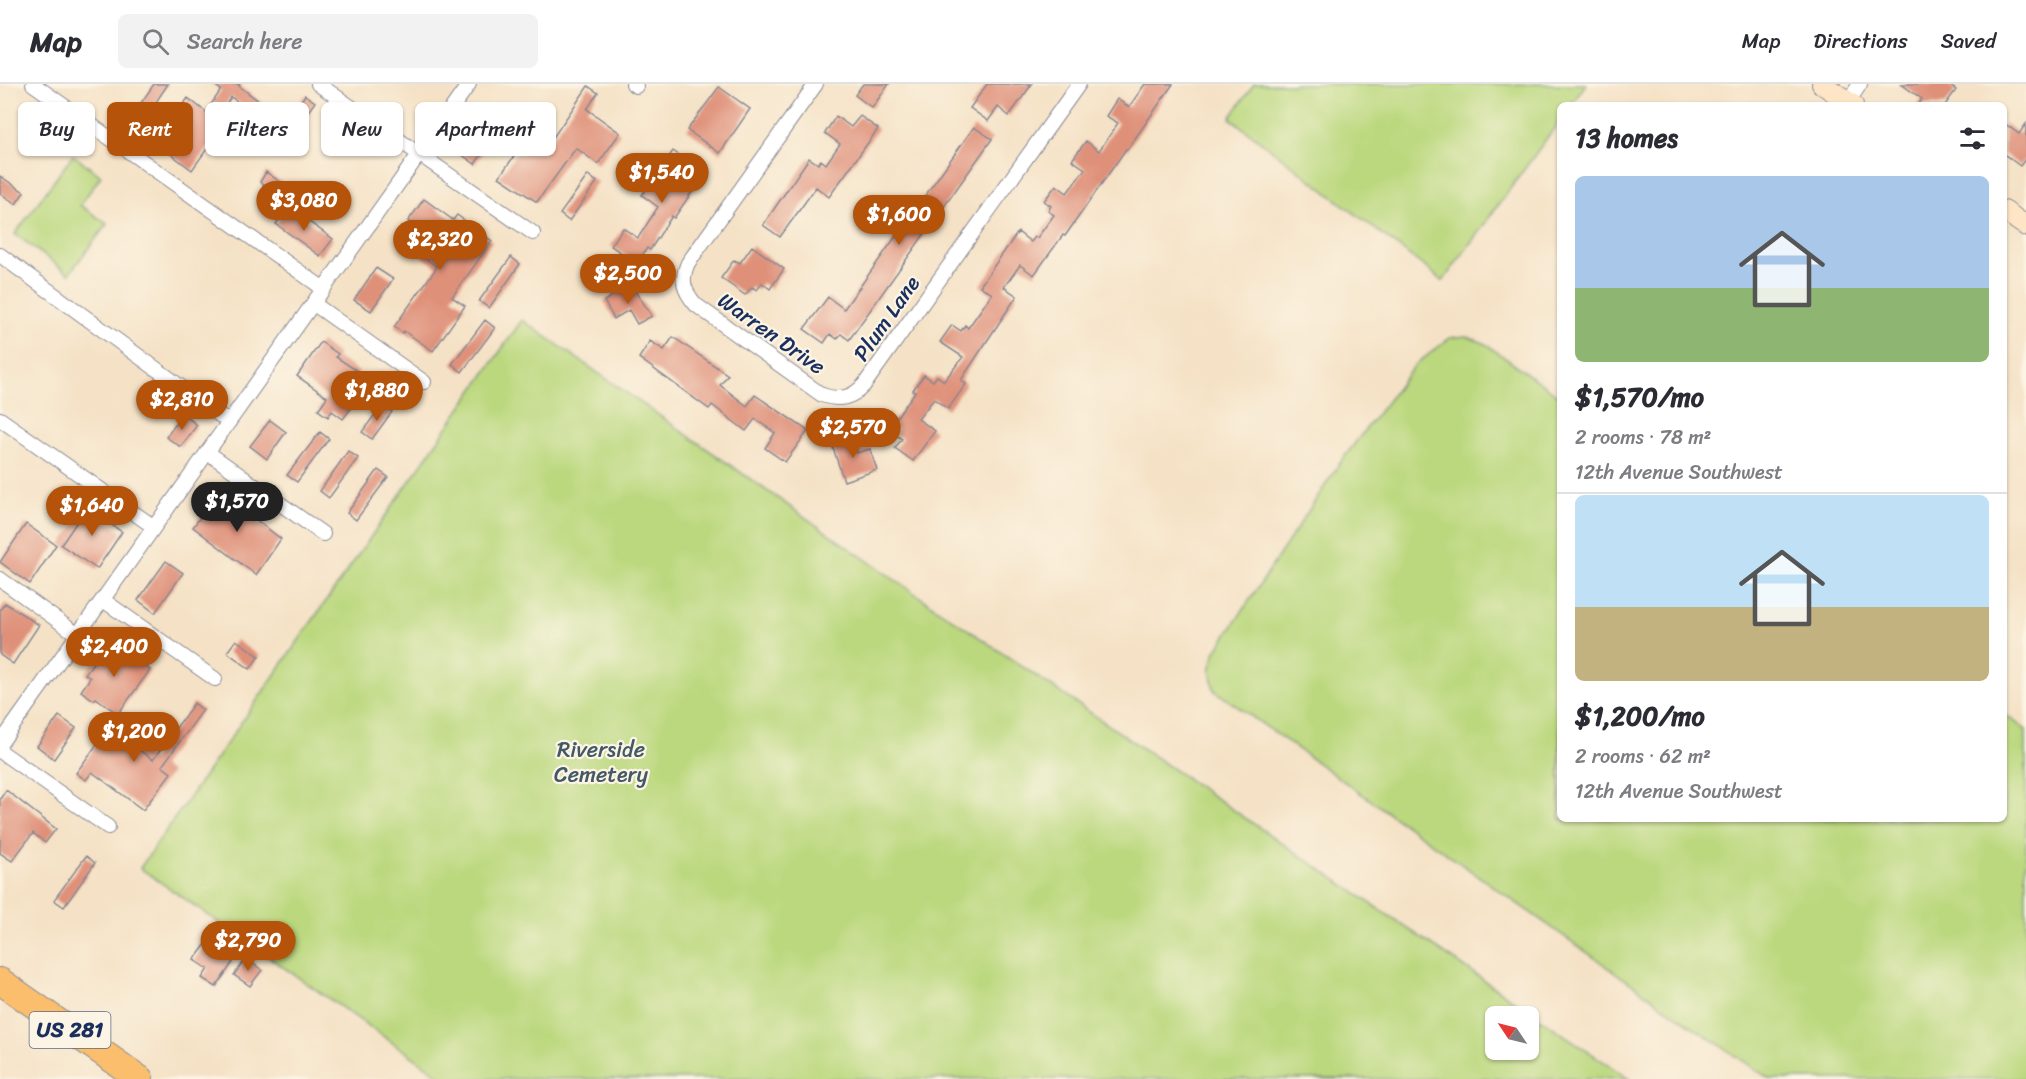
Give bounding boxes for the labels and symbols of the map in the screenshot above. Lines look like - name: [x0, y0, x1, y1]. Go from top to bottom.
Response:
- pin: $1,540: [613, 153, 711, 204]
- pin: $3,080: [255, 181, 353, 232]
- pin: $1,600: [850, 195, 948, 246]
- pin: $2,320: [391, 220, 489, 271]
- pin: $2,500: [579, 254, 677, 305]
- street label: Plum Lane: [842, 267, 931, 370]
- street label: Warren Drive: [709, 282, 834, 385]
- pin: $1,880: [328, 371, 426, 422]
- pin: $2,810: [133, 380, 231, 431]
- pin: $2,570: [804, 408, 902, 459]
- pin: $1,570: [188, 482, 286, 533]
- pin: $1,640: [43, 486, 141, 537]
- pin: $2,400: [65, 627, 163, 678]
- pin: $1,200: [85, 712, 183, 763]
- park label: Riverside Cemetery: [554, 730, 649, 794]
- pin: $2,790: [199, 921, 297, 972]
- north arrow: [1485, 1006, 1539, 1060]
- road number: US 281: [29, 1012, 110, 1048]

